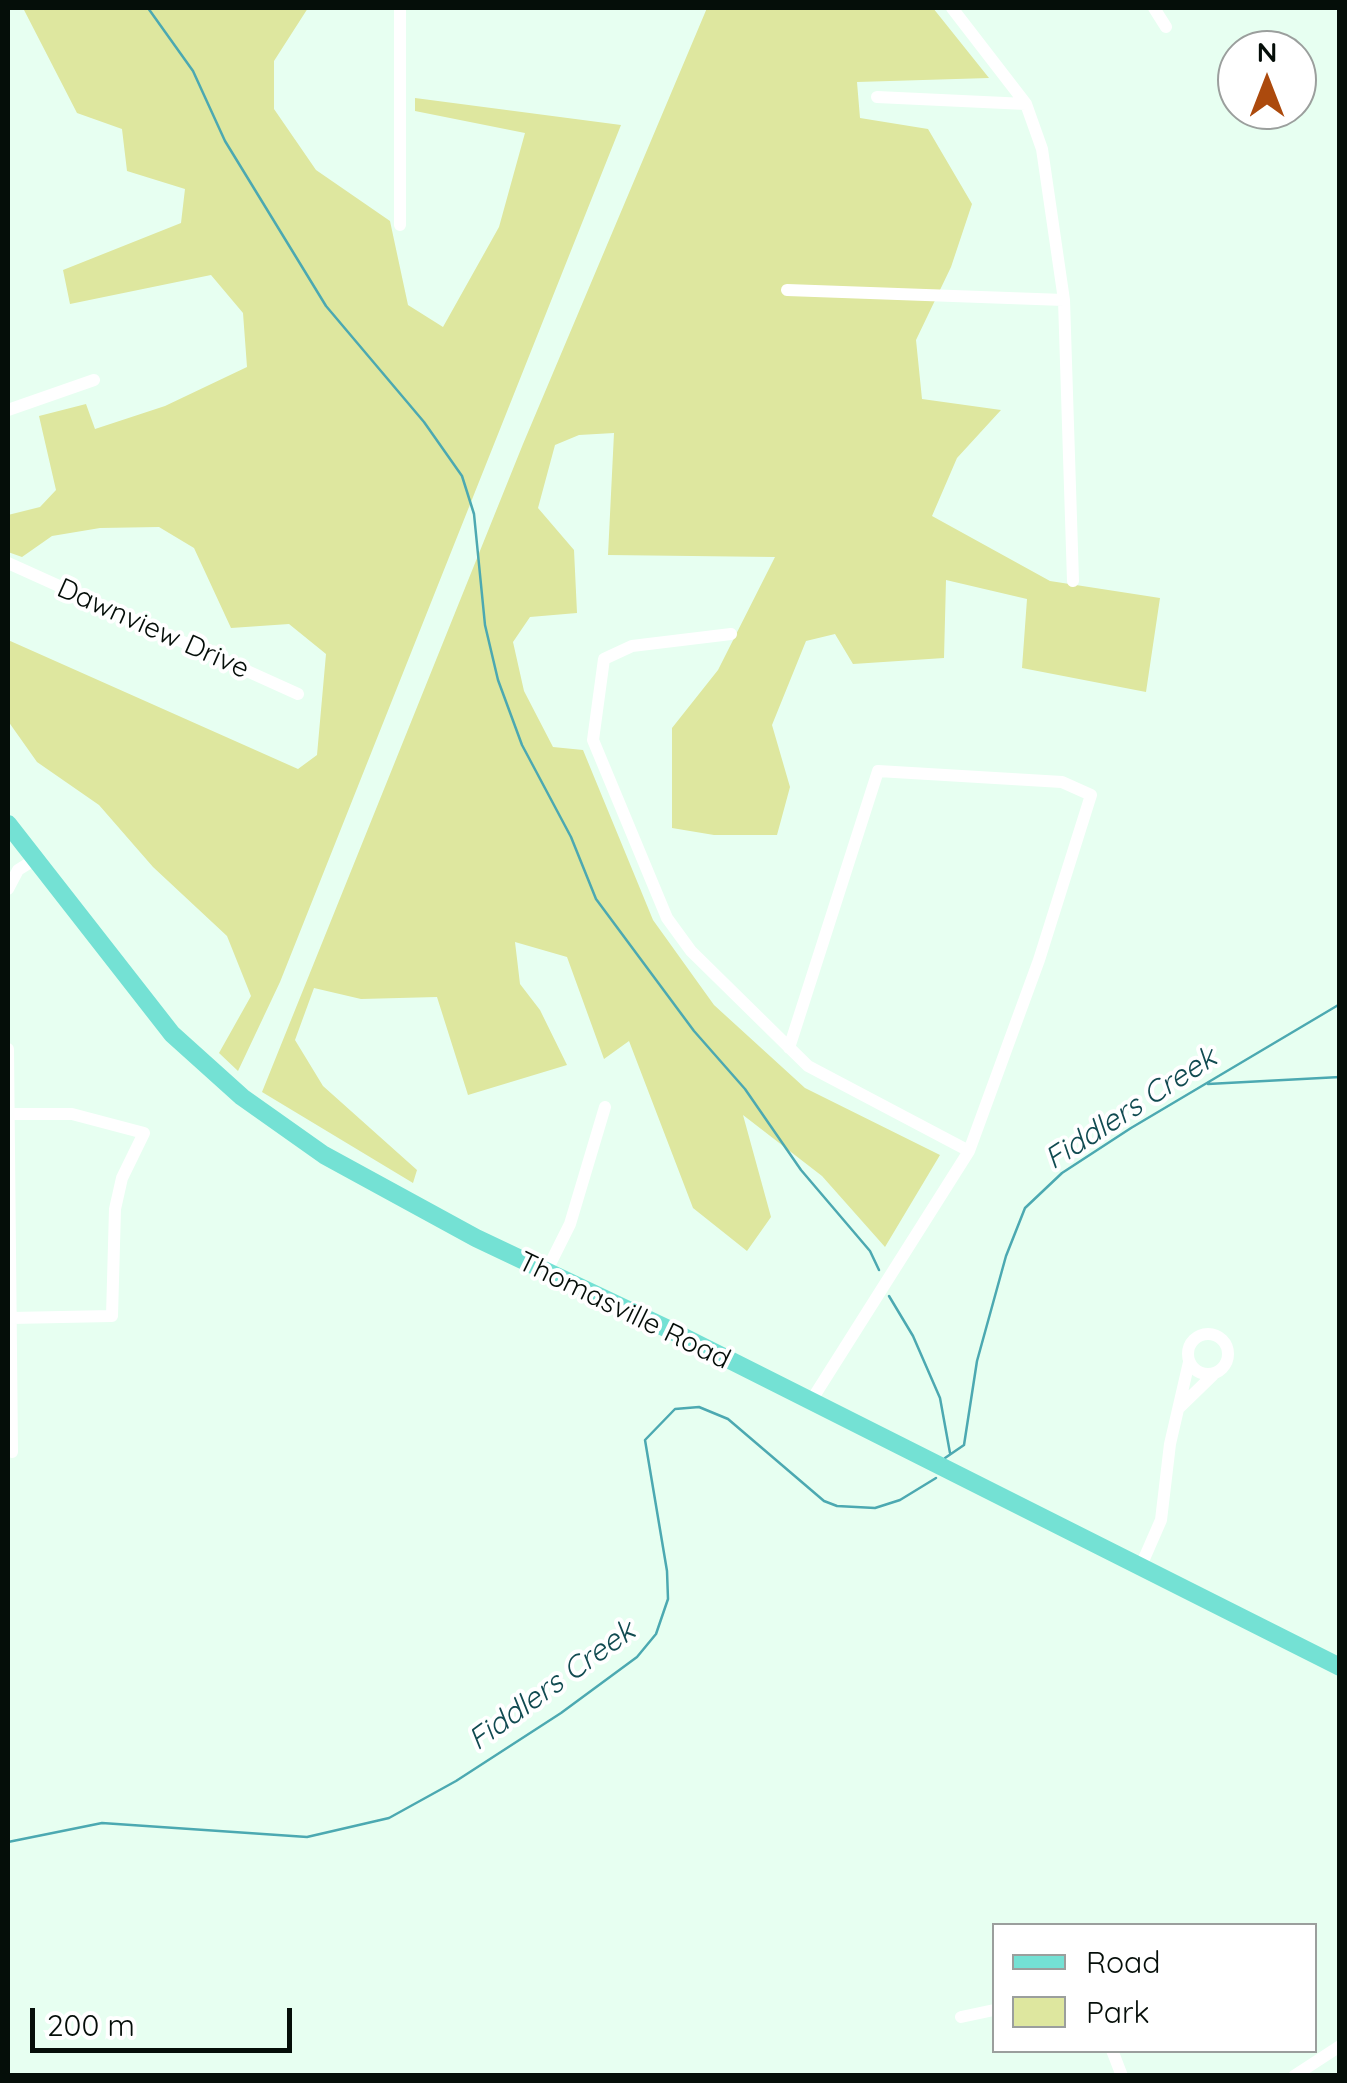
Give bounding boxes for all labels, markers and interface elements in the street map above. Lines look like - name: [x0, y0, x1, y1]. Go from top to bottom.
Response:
- north arrow: [1217, 30, 1317, 130]
- text: N: [1257, 34, 1277, 69]
- street label: Dawnview Drive: [52, 572, 254, 686]
- water label: Fiddlers Creek: [1038, 1040, 1224, 1178]
- street label: Thomasville Road: [513, 1245, 735, 1377]
- water label: Fiddlers Creek: [462, 1613, 642, 1759]
- legend: [992, 1923, 1317, 2053]
- text: Road: [1086, 1943, 1160, 1981]
- scale bar: [35, 1988, 298, 2050]
- text: Park: [1086, 1993, 1150, 2031]
- text: 200 m: [47, 2006, 135, 2044]

